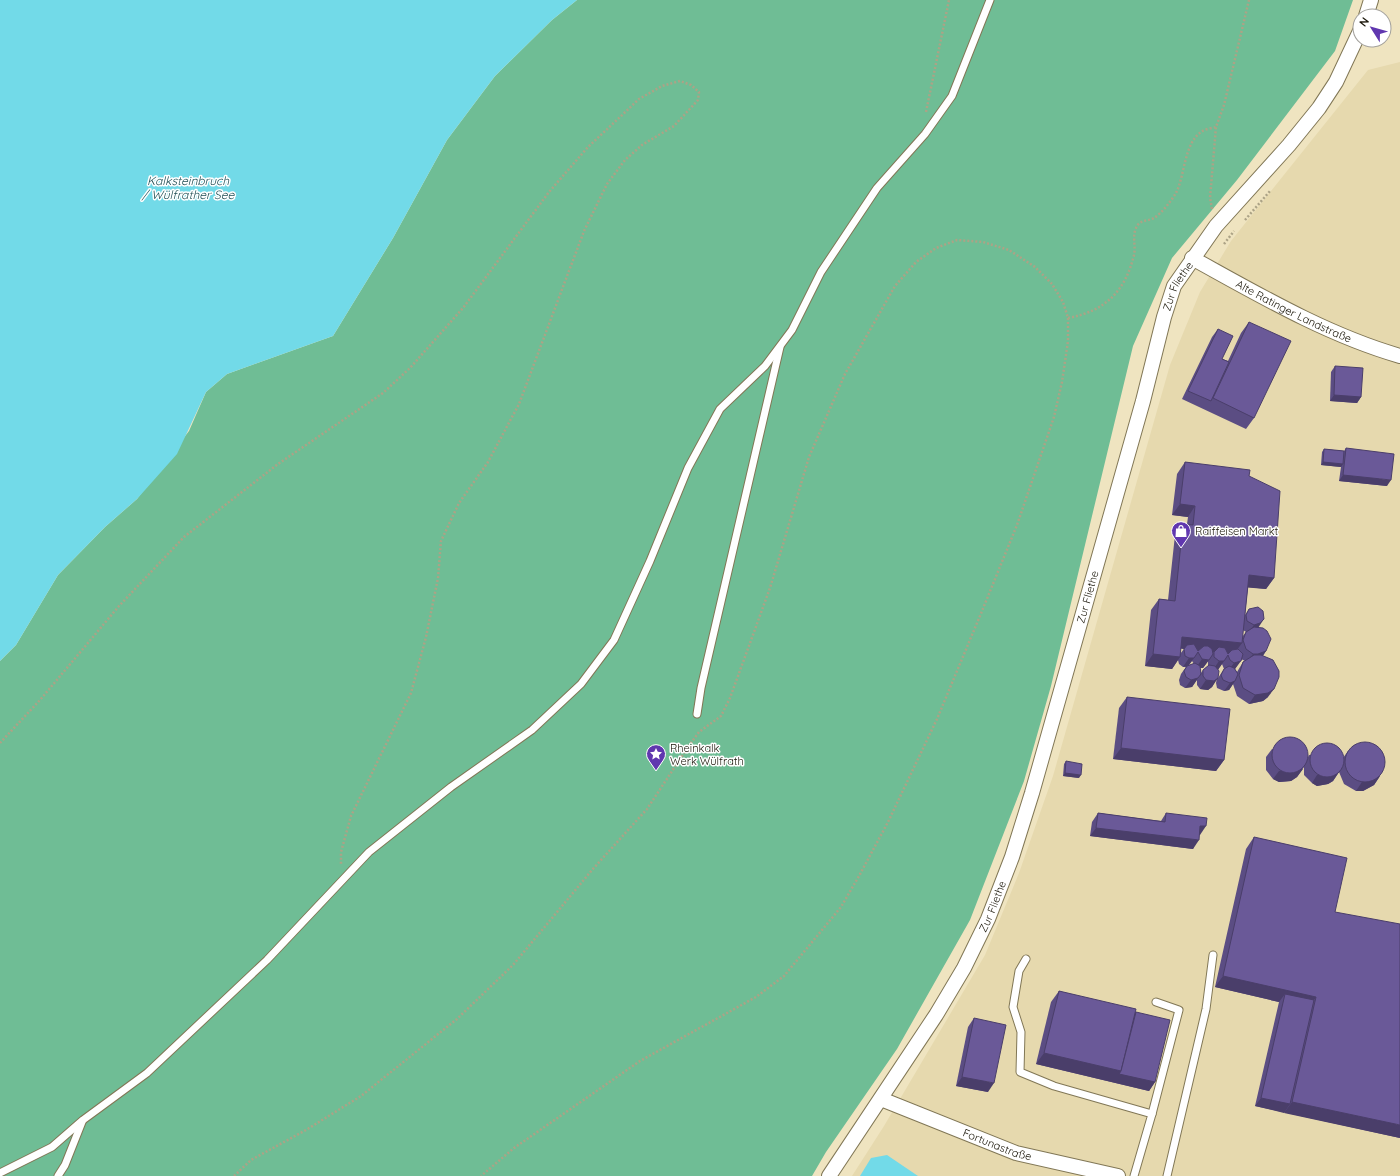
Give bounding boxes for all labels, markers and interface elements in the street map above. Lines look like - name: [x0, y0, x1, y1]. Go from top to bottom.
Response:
- north arrow: [1352, 8, 1392, 48]
- text: N: [1356, 15, 1372, 29]
- water label: Kalksteinbruch / Wülfrather See: [141, 173, 235, 202]
- street label: Zur Fliethe: [1159, 259, 1196, 313]
- street label: Alte Ratinger Landstraße: [1233, 277, 1354, 346]
- shop icon: Raiffeisen Markt: [1170, 520, 1192, 548]
- place label: Raiffeisen Markt: [1195, 524, 1279, 538]
- street label: Zur Fliethe: [1073, 569, 1102, 625]
- place label: Rheinkalk Werk Wülfrath: [670, 741, 744, 768]
- place icon: Rheinkalk Werk Wülfrath: [645, 743, 667, 771]
- street label: Zur Fliethe: [976, 879, 1009, 934]
- street label: Fortunastraße: [961, 1125, 1033, 1163]

